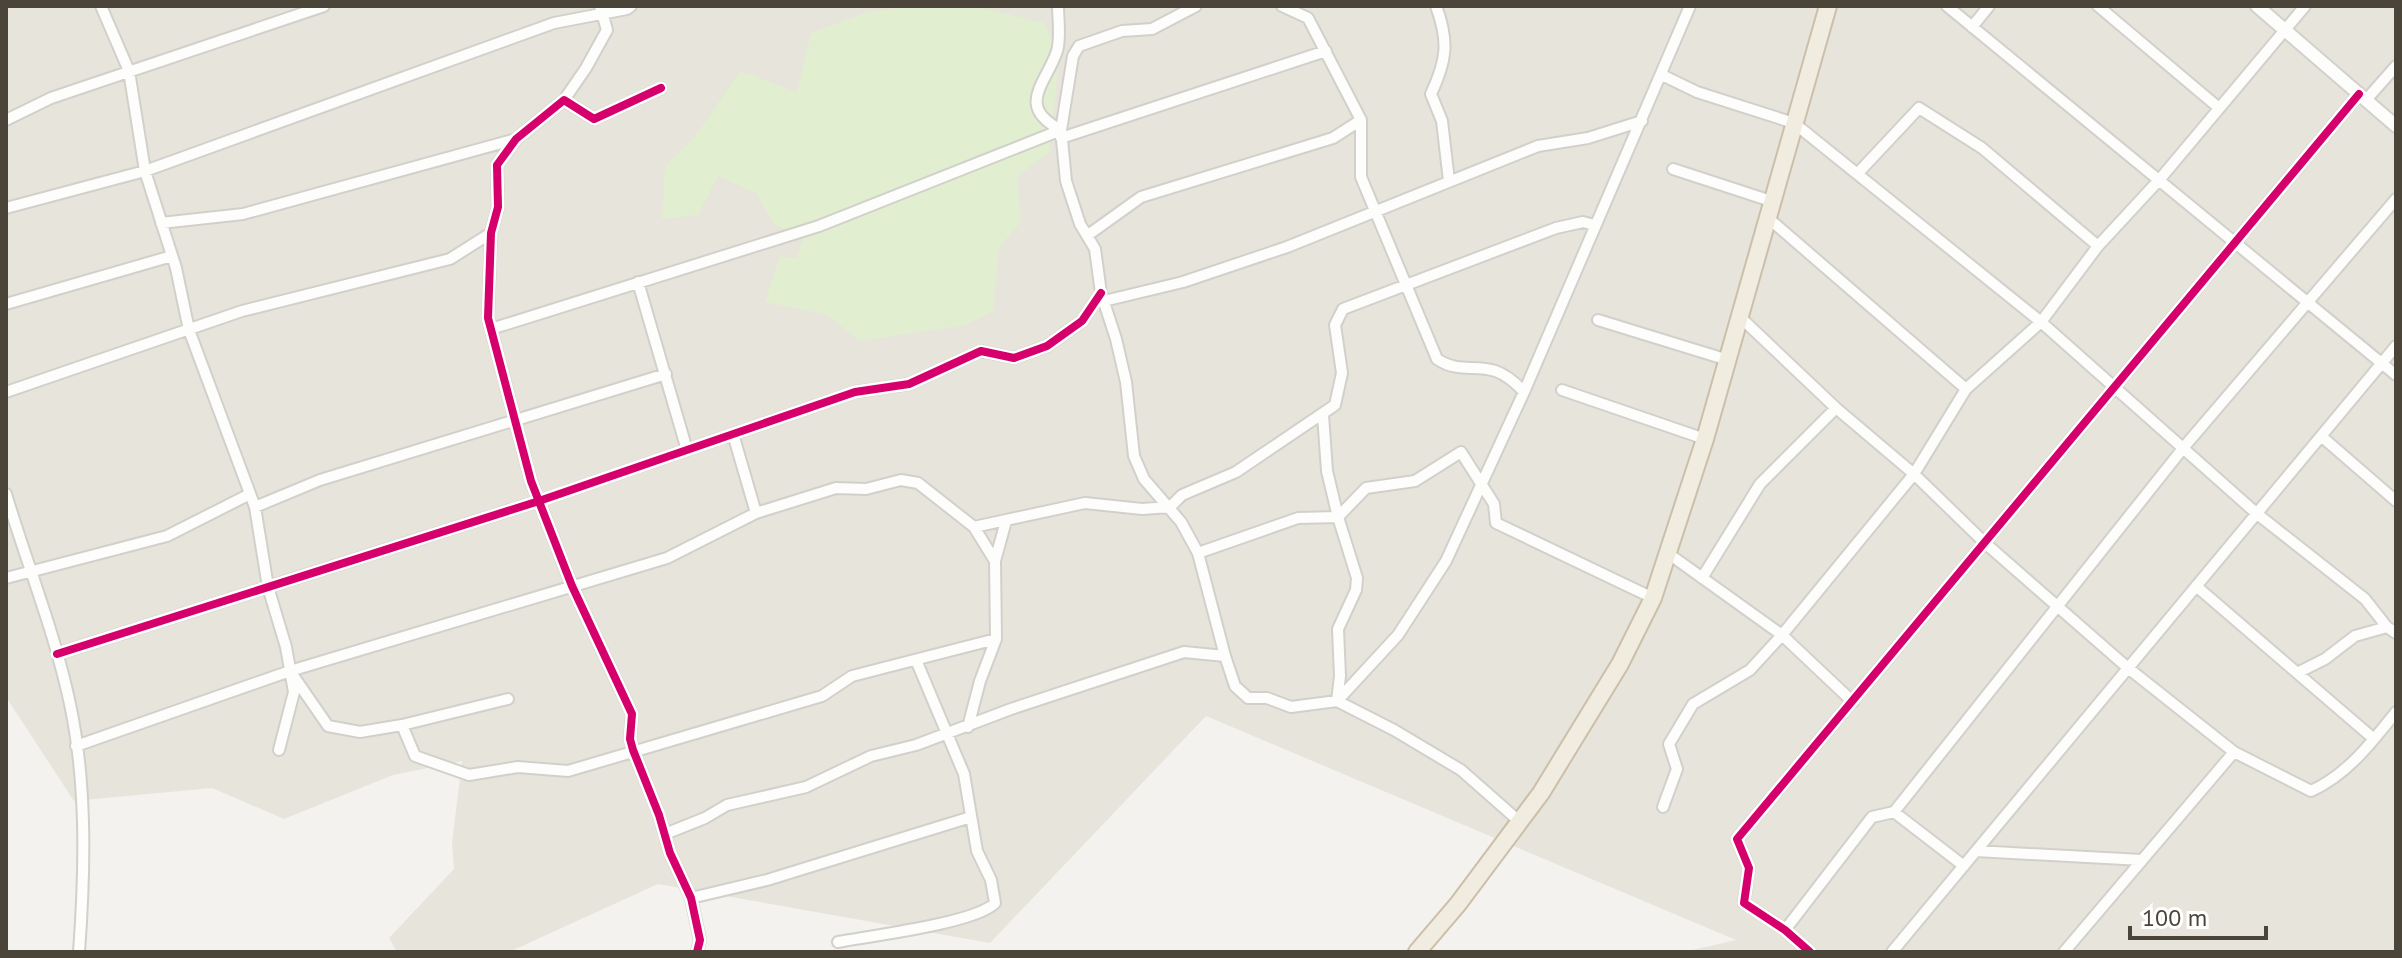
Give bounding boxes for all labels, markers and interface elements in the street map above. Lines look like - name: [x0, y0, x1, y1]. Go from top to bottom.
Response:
- scale bar: [2130, 890, 2266, 940]
- text: 100 m: [2142, 902, 2207, 933]

